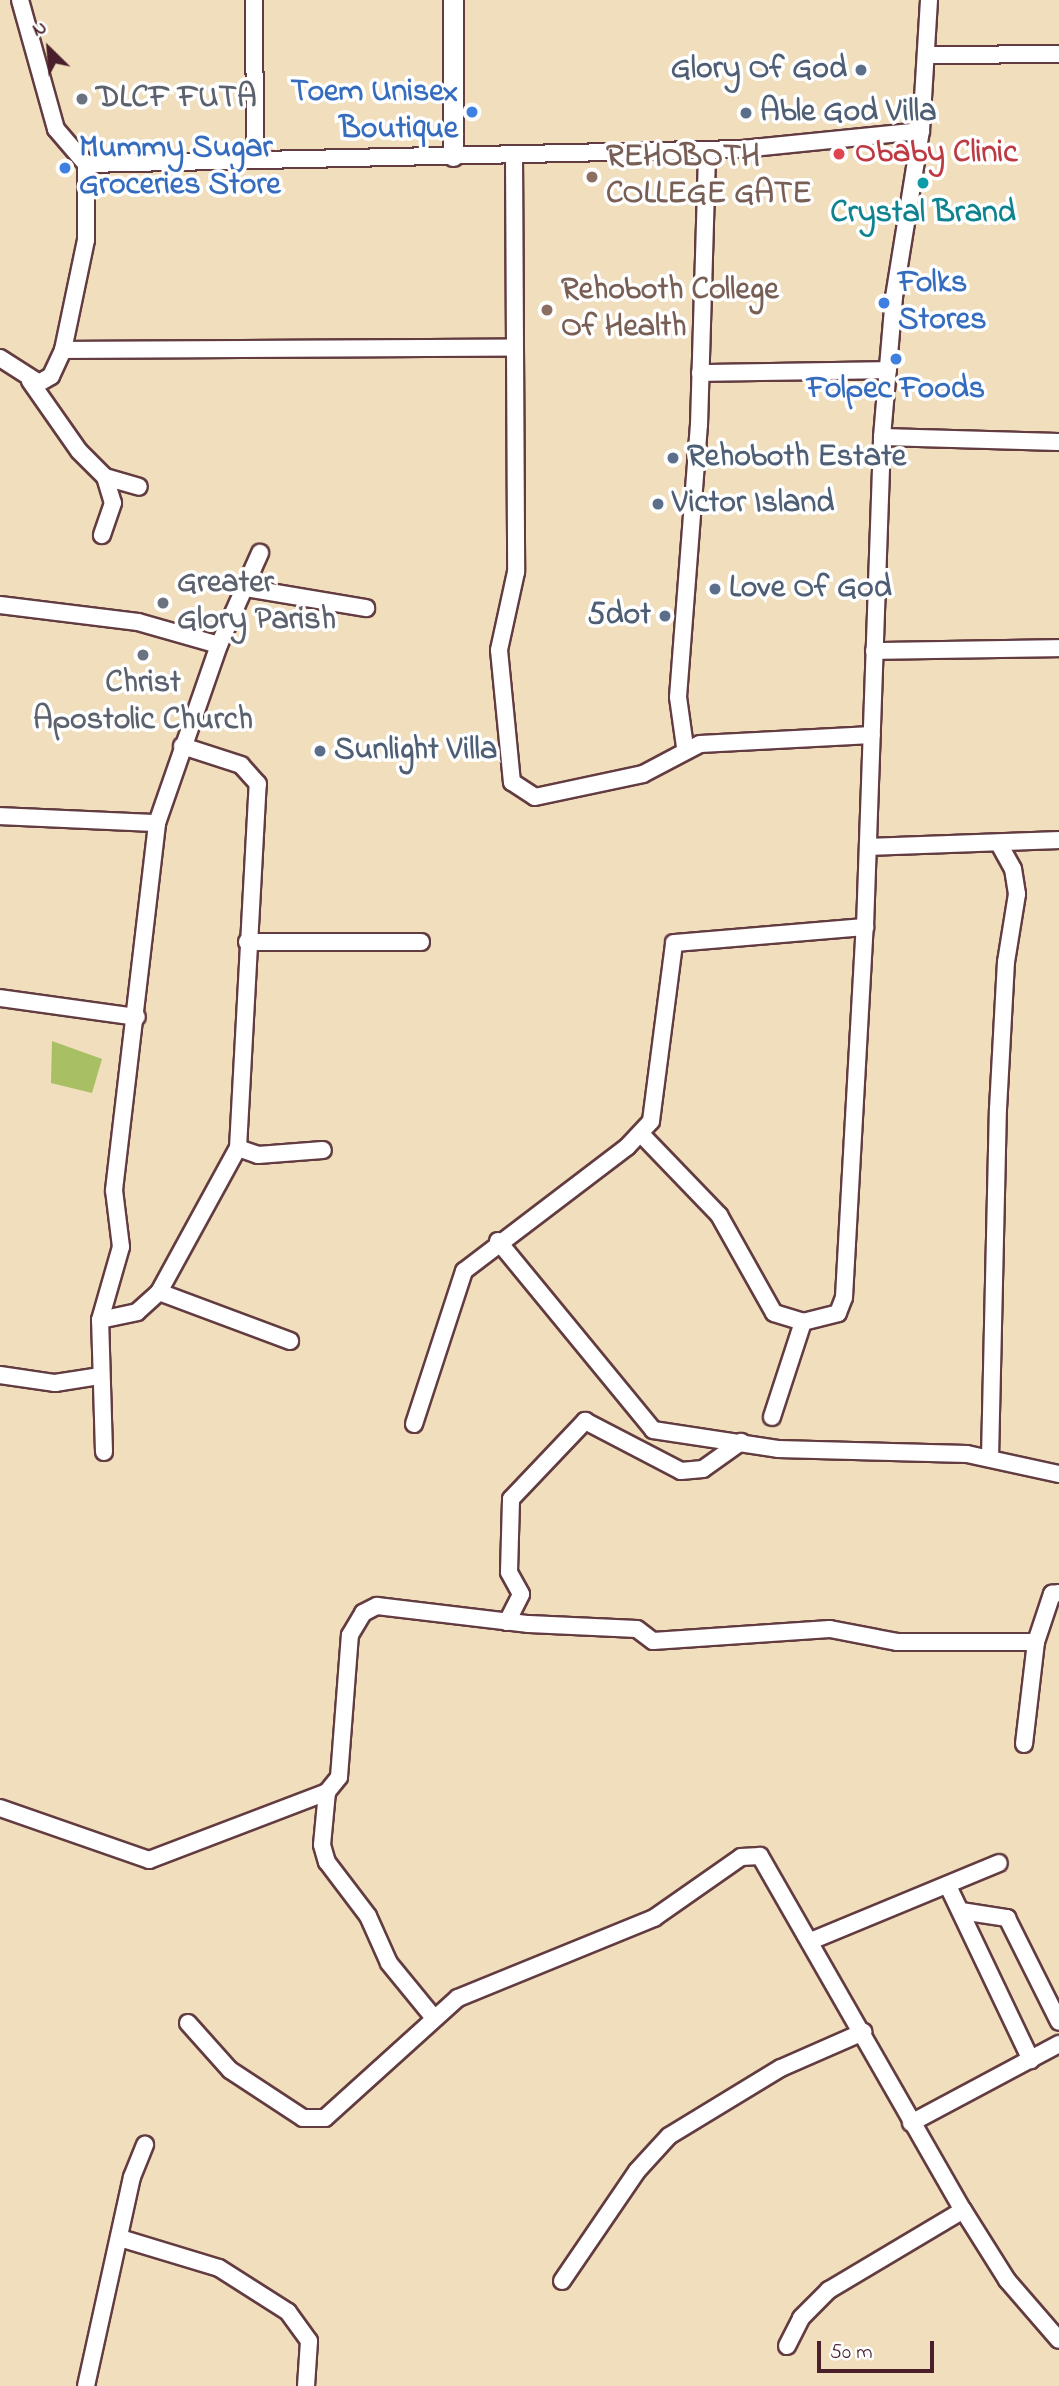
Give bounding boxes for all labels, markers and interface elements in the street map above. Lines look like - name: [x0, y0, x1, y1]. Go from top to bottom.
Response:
- north arrow: [14, 14, 84, 84]
- text: N: [28, 15, 51, 44]
- place label: Glory Of God: [671, 51, 847, 89]
- marker: Glory Of God: [853, 62, 869, 78]
- place label: Toem Unisex Boutique: [290, 75, 458, 150]
- place label: DLCF FUTA: [96, 80, 257, 118]
- marker: DLCF FUTA: [74, 91, 90, 107]
- place label: Able God Villa: [760, 94, 936, 132]
- marker: Toem Unisex Boutique: [464, 104, 480, 120]
- marker: Able God Villa: [738, 105, 754, 121]
- place label: Mummy Sugar Groceries Store: [79, 131, 281, 206]
- place label: Obaby Clinic: [855, 135, 1017, 173]
- place label: REHOBOTH COLLEGE GATE: [606, 140, 812, 215]
- marker: Obaby Clinic: [829, 144, 849, 164]
- marker: Mummy Sugar Groceries Store: [57, 160, 73, 176]
- marker: REHOBOTH COLLEGE GATE: [584, 169, 600, 185]
- marker: Crystal Brand: [915, 175, 931, 191]
- place label: Crystal Brand: [830, 195, 1016, 233]
- place label: Folks Stores: [898, 266, 986, 341]
- place label: Rehoboth College Of Health: [561, 273, 778, 348]
- marker: Folks Stores: [876, 295, 892, 311]
- marker: Rehoboth College Of Health: [539, 302, 555, 318]
- marker: Folpec Foods: [888, 351, 904, 367]
- place label: Folpec Foods: [807, 371, 985, 409]
- place label: Rehoboth Estate: [687, 439, 906, 477]
- marker: Rehoboth Estate: [665, 450, 681, 466]
- place label: Victor Island: [672, 485, 834, 523]
- marker: Victor Island: [650, 496, 666, 512]
- place label: Greater Glory Parish: [177, 566, 336, 641]
- place label: Love Of God: [729, 570, 892, 608]
- marker: Love Of God: [707, 581, 723, 597]
- marker: Greater Glory Parish: [155, 595, 171, 611]
- place label: 5dot: [587, 597, 651, 635]
- marker: 5dot: [657, 608, 673, 624]
- marker: Christ Apostolic Church: [135, 647, 151, 663]
- place label: Christ Apostolic Church: [33, 666, 253, 741]
- place label: Sunlight Villa: [334, 732, 497, 770]
- marker: Sunlight Villa: [312, 743, 328, 759]
- scale bar: [821, 2326, 938, 2370]
- text: 50 m: [830, 2338, 873, 2368]

